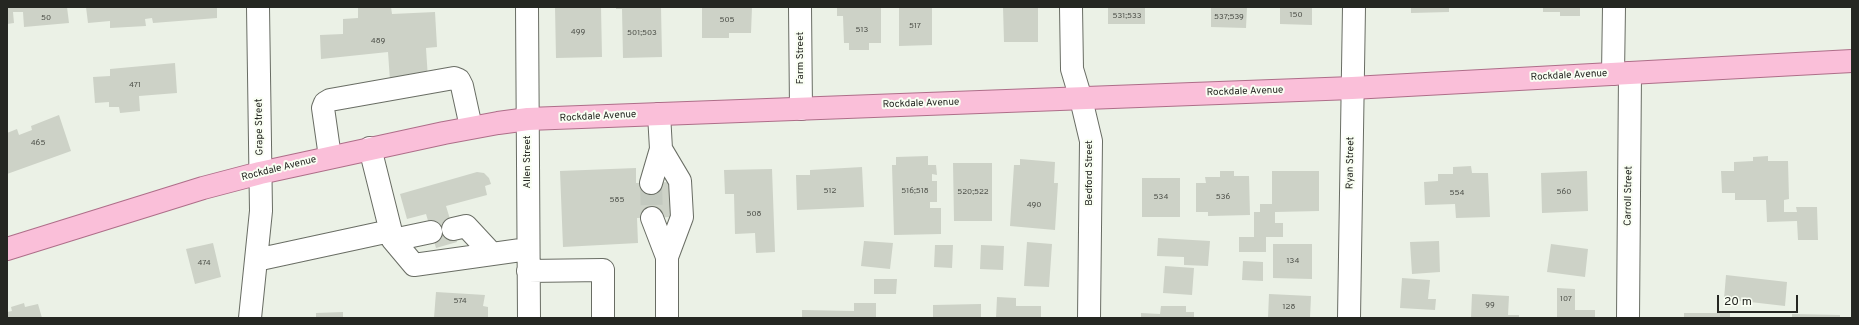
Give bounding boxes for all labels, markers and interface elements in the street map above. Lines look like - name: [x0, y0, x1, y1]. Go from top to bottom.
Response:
- house number: 150: [1289, 10, 1303, 20]
- house number: 531;533: [1112, 11, 1142, 21]
- house number: 537;539: [1214, 12, 1244, 22]
- house number: 50: [41, 13, 51, 23]
- house number: 505: [719, 15, 735, 25]
- house number: 517: [909, 21, 921, 31]
- house number: 513: [856, 25, 868, 35]
- house number: 499: [571, 27, 585, 37]
- house number: 501;503: [627, 28, 657, 38]
- street label: Farm Street: [795, 32, 807, 84]
- house number: 489: [371, 36, 385, 46]
- street label: Rockdale Avenue: [1530, 68, 1608, 84]
- house number: 471: [129, 80, 141, 90]
- street label: Rockdale Avenue: [1206, 85, 1284, 99]
- street label: Rockdale Avenue: [882, 97, 960, 111]
- street label: Grape Street: [254, 98, 266, 156]
- street label: Rockdale Avenue: [559, 109, 637, 125]
- street label: Allen Street: [522, 135, 534, 189]
- street label: Ryan Street: [1345, 137, 1357, 189]
- house number: 465: [31, 138, 45, 148]
- street label: Bedford Street: [1084, 140, 1096, 206]
- street label: Rockdale Avenue: [240, 154, 318, 184]
- street label: Carroll Street: [1622, 166, 1636, 226]
- house number: 512: [824, 186, 836, 196]
- house number: 516;518: [901, 186, 929, 196]
- house number: 520;522: [957, 187, 989, 197]
- house number: 560: [1557, 187, 1571, 197]
- house number: 554: [1449, 188, 1465, 198]
- house number: 534: [1154, 192, 1168, 202]
- house number: 536: [1216, 192, 1230, 202]
- house number: 585: [610, 195, 624, 205]
- house number: 490: [1027, 200, 1041, 210]
- house number: 508: [747, 209, 761, 219]
- house number: 134: [1287, 256, 1299, 266]
- house number: 474: [197, 258, 211, 268]
- scale bar: [1719, 287, 1800, 313]
- house number: 107: [1560, 294, 1572, 304]
- text: 20 m: [1724, 294, 1752, 310]
- house number: 574: [453, 296, 467, 306]
- house number: 99: [1485, 300, 1495, 310]
- house number: 128: [1283, 302, 1295, 312]

